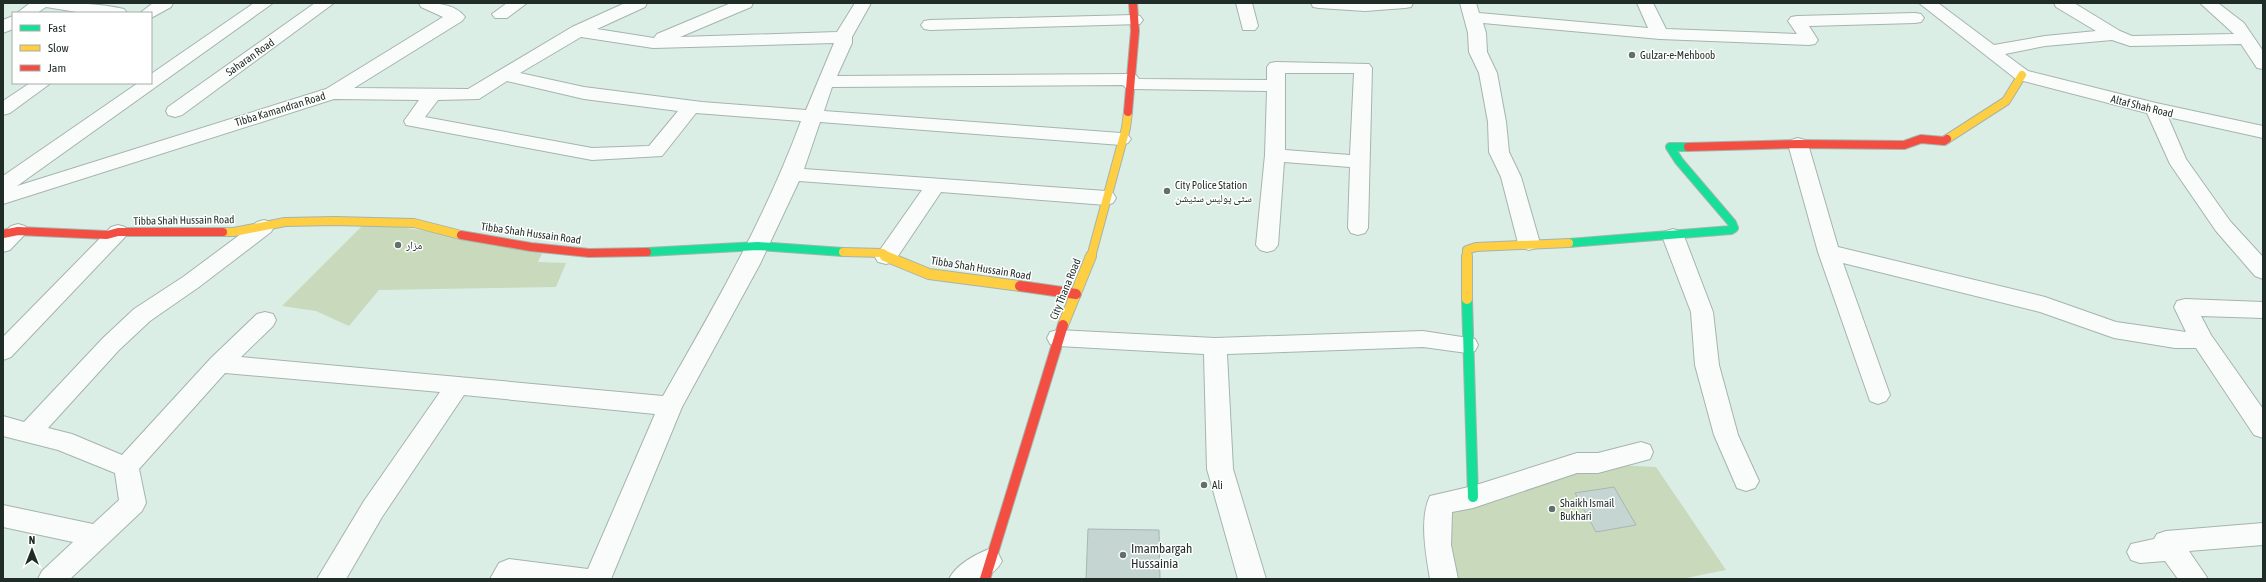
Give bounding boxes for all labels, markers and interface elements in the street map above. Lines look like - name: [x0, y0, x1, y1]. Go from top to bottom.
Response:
- legend: [12, 12, 152, 84]
- text: Fast: [48, 21, 66, 35]
- street label: Saharan Road: [224, 36, 276, 78]
- text: Slow: [48, 41, 69, 55]
- place label: Gulzar-e-Mehboob: [1640, 49, 1715, 61]
- marker: Gulzar-e-Mehboob: [1627, 50, 1637, 60]
- text: Jam: [48, 61, 66, 75]
- street label: Tibba Kamandran Road: [233, 90, 327, 128]
- street label: Altaf Shah Road: [2109, 92, 2175, 120]
- place label: City Police Station سٹی پولیس سٹیشن: [1175, 179, 1252, 205]
- marker: City Police Station سٹی پولیس سٹیشن: [1162, 186, 1172, 196]
- street label: Tibba Shah Hussain Road: [133, 213, 235, 227]
- street label: Tibba Shah Hussain Road: [480, 220, 582, 246]
- place label: مزار: [405, 239, 422, 251]
- marker: مزار: [393, 240, 403, 250]
- street label: Tibba Shah Hussain Road: [930, 254, 1032, 282]
- street label: City Thana Road: [1047, 257, 1083, 321]
- place label: Ali: [1212, 479, 1223, 491]
- marker: Ali: [1199, 480, 1209, 490]
- place label: Shaikh Ismail Bukhari: [1560, 497, 1615, 522]
- marker: Shaikh Ismail Bukhari: [1547, 504, 1557, 514]
- north arrow: [12, 530, 52, 570]
- text: N: [29, 534, 35, 546]
- place label: Imambargah Hussainia: [1131, 541, 1192, 571]
- marker: Imambargah Hussainia: [1118, 550, 1128, 560]

